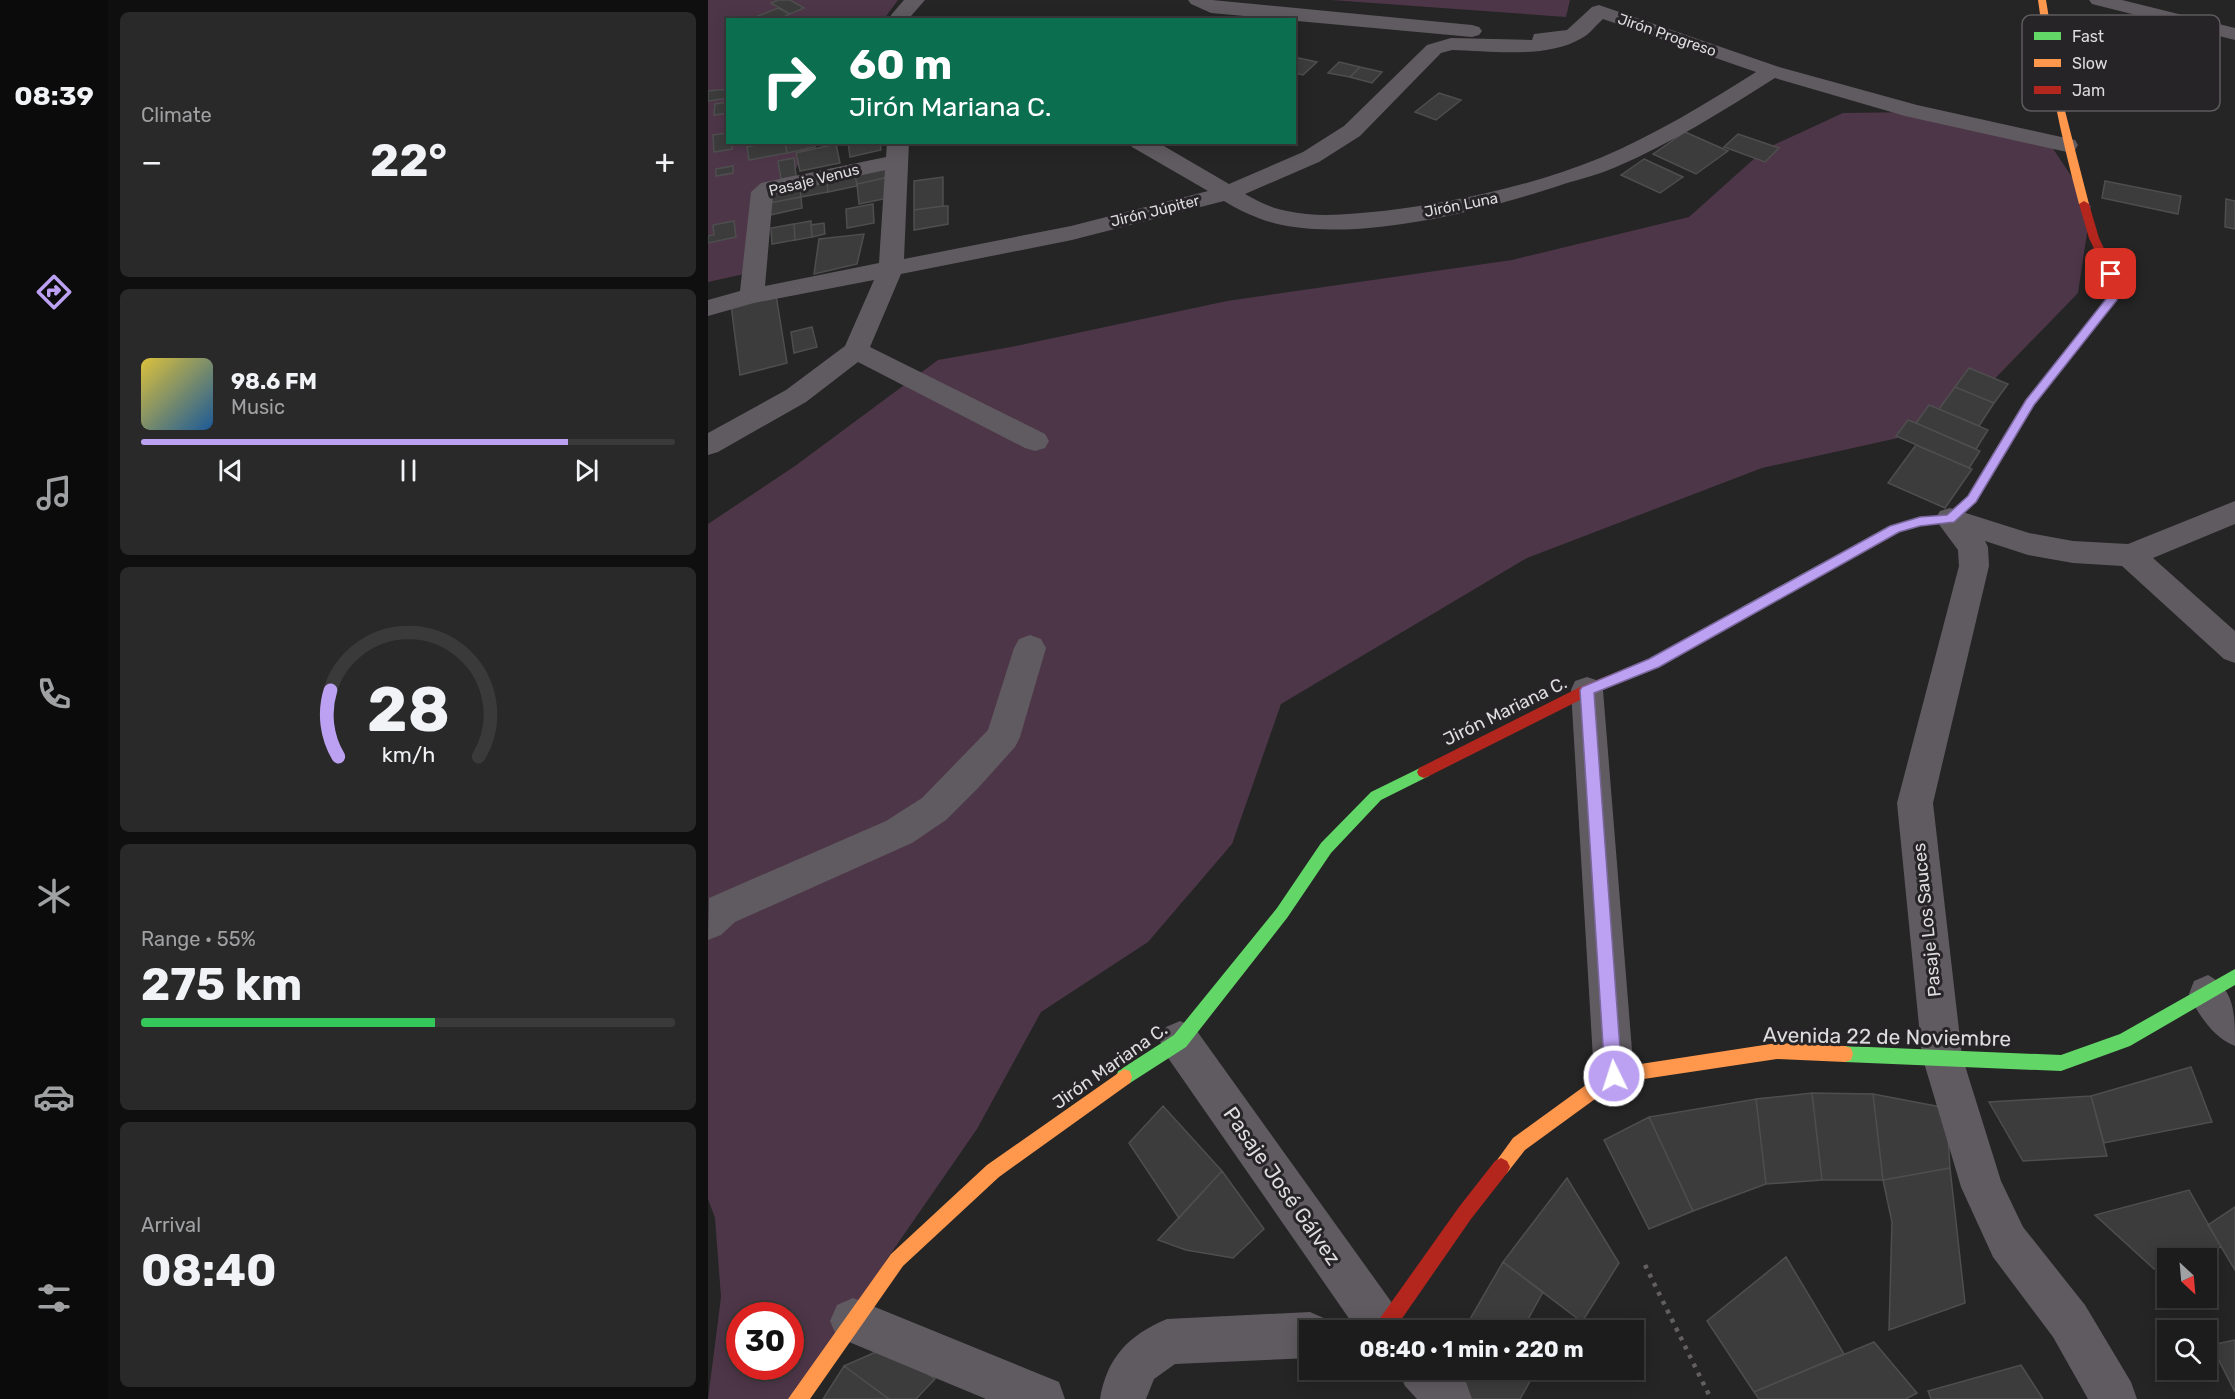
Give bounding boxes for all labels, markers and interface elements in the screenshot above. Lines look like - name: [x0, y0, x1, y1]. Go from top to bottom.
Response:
- street label: Jirón Progreso: [1615, 10, 1719, 60]
- legend: [2022, 15, 2220, 111]
- text: Fast: [2072, 27, 2104, 46]
- text: 60 m: [849, 40, 952, 90]
- icon: right: [750, 42, 828, 120]
- text: Slow: [2072, 54, 2108, 73]
- text: 08:39: [14, 80, 94, 112]
- text: Jam: [2072, 81, 2105, 100]
- text: Jirón Mariana C.: [849, 91, 1051, 123]
- text: Climate: [141, 103, 212, 127]
- text: 22°: [370, 134, 447, 187]
- text: −: [141, 142, 162, 181]
- text: +: [654, 142, 675, 181]
- street label: Pasaje Venus: [767, 160, 861, 200]
- street label: Jirón Luna: [1423, 189, 1499, 221]
- street label: Jirón Júpiter: [1109, 191, 1202, 231]
- pin: [2085, 248, 2136, 299]
- icon: arrive: [2094, 257, 2127, 290]
- icon: directions: [33, 271, 75, 313]
- text: 98.6 FM: [231, 368, 317, 395]
- text: Music: [231, 395, 285, 419]
- icon: previous: [214, 454, 247, 487]
- icon: pause: [392, 454, 425, 487]
- icon: next: [570, 454, 603, 487]
- icon: music: [33, 472, 75, 514]
- street label: Jirón Mariana C.: [1440, 672, 1570, 750]
- icon: phone: [33, 673, 75, 715]
- text: 28: [367, 673, 449, 747]
- text: km/h: [381, 742, 435, 767]
- street label: Pasaje Los Sauces: [1908, 842, 1946, 998]
- icon: climate: [33, 875, 75, 917]
- text: Range · 55%: [141, 927, 256, 951]
- text: 275 km: [141, 958, 302, 1011]
- street label: Jirón Mariana C.: [1048, 1018, 1172, 1114]
- street label: Avenida 22 de Noviembre: [1763, 1022, 2011, 1051]
- position arrow: [1582, 1044, 1646, 1108]
- icon: car: [33, 1076, 75, 1118]
- street label: Pasaje José Gálvez: [1218, 1102, 1346, 1270]
- text: Arrival: [141, 1213, 201, 1237]
- text: 08:40: [141, 1244, 277, 1297]
- north arrow: [2157, 1248, 2217, 1308]
- map controls: [2157, 1248, 2217, 1380]
- icon: filters: [33, 1277, 75, 1319]
- speed limit sign: 30: [726, 1302, 804, 1380]
- button: search: [2157, 1320, 2217, 1380]
- text: 08:40 · 1 min · 220 m: [1359, 1336, 1584, 1363]

